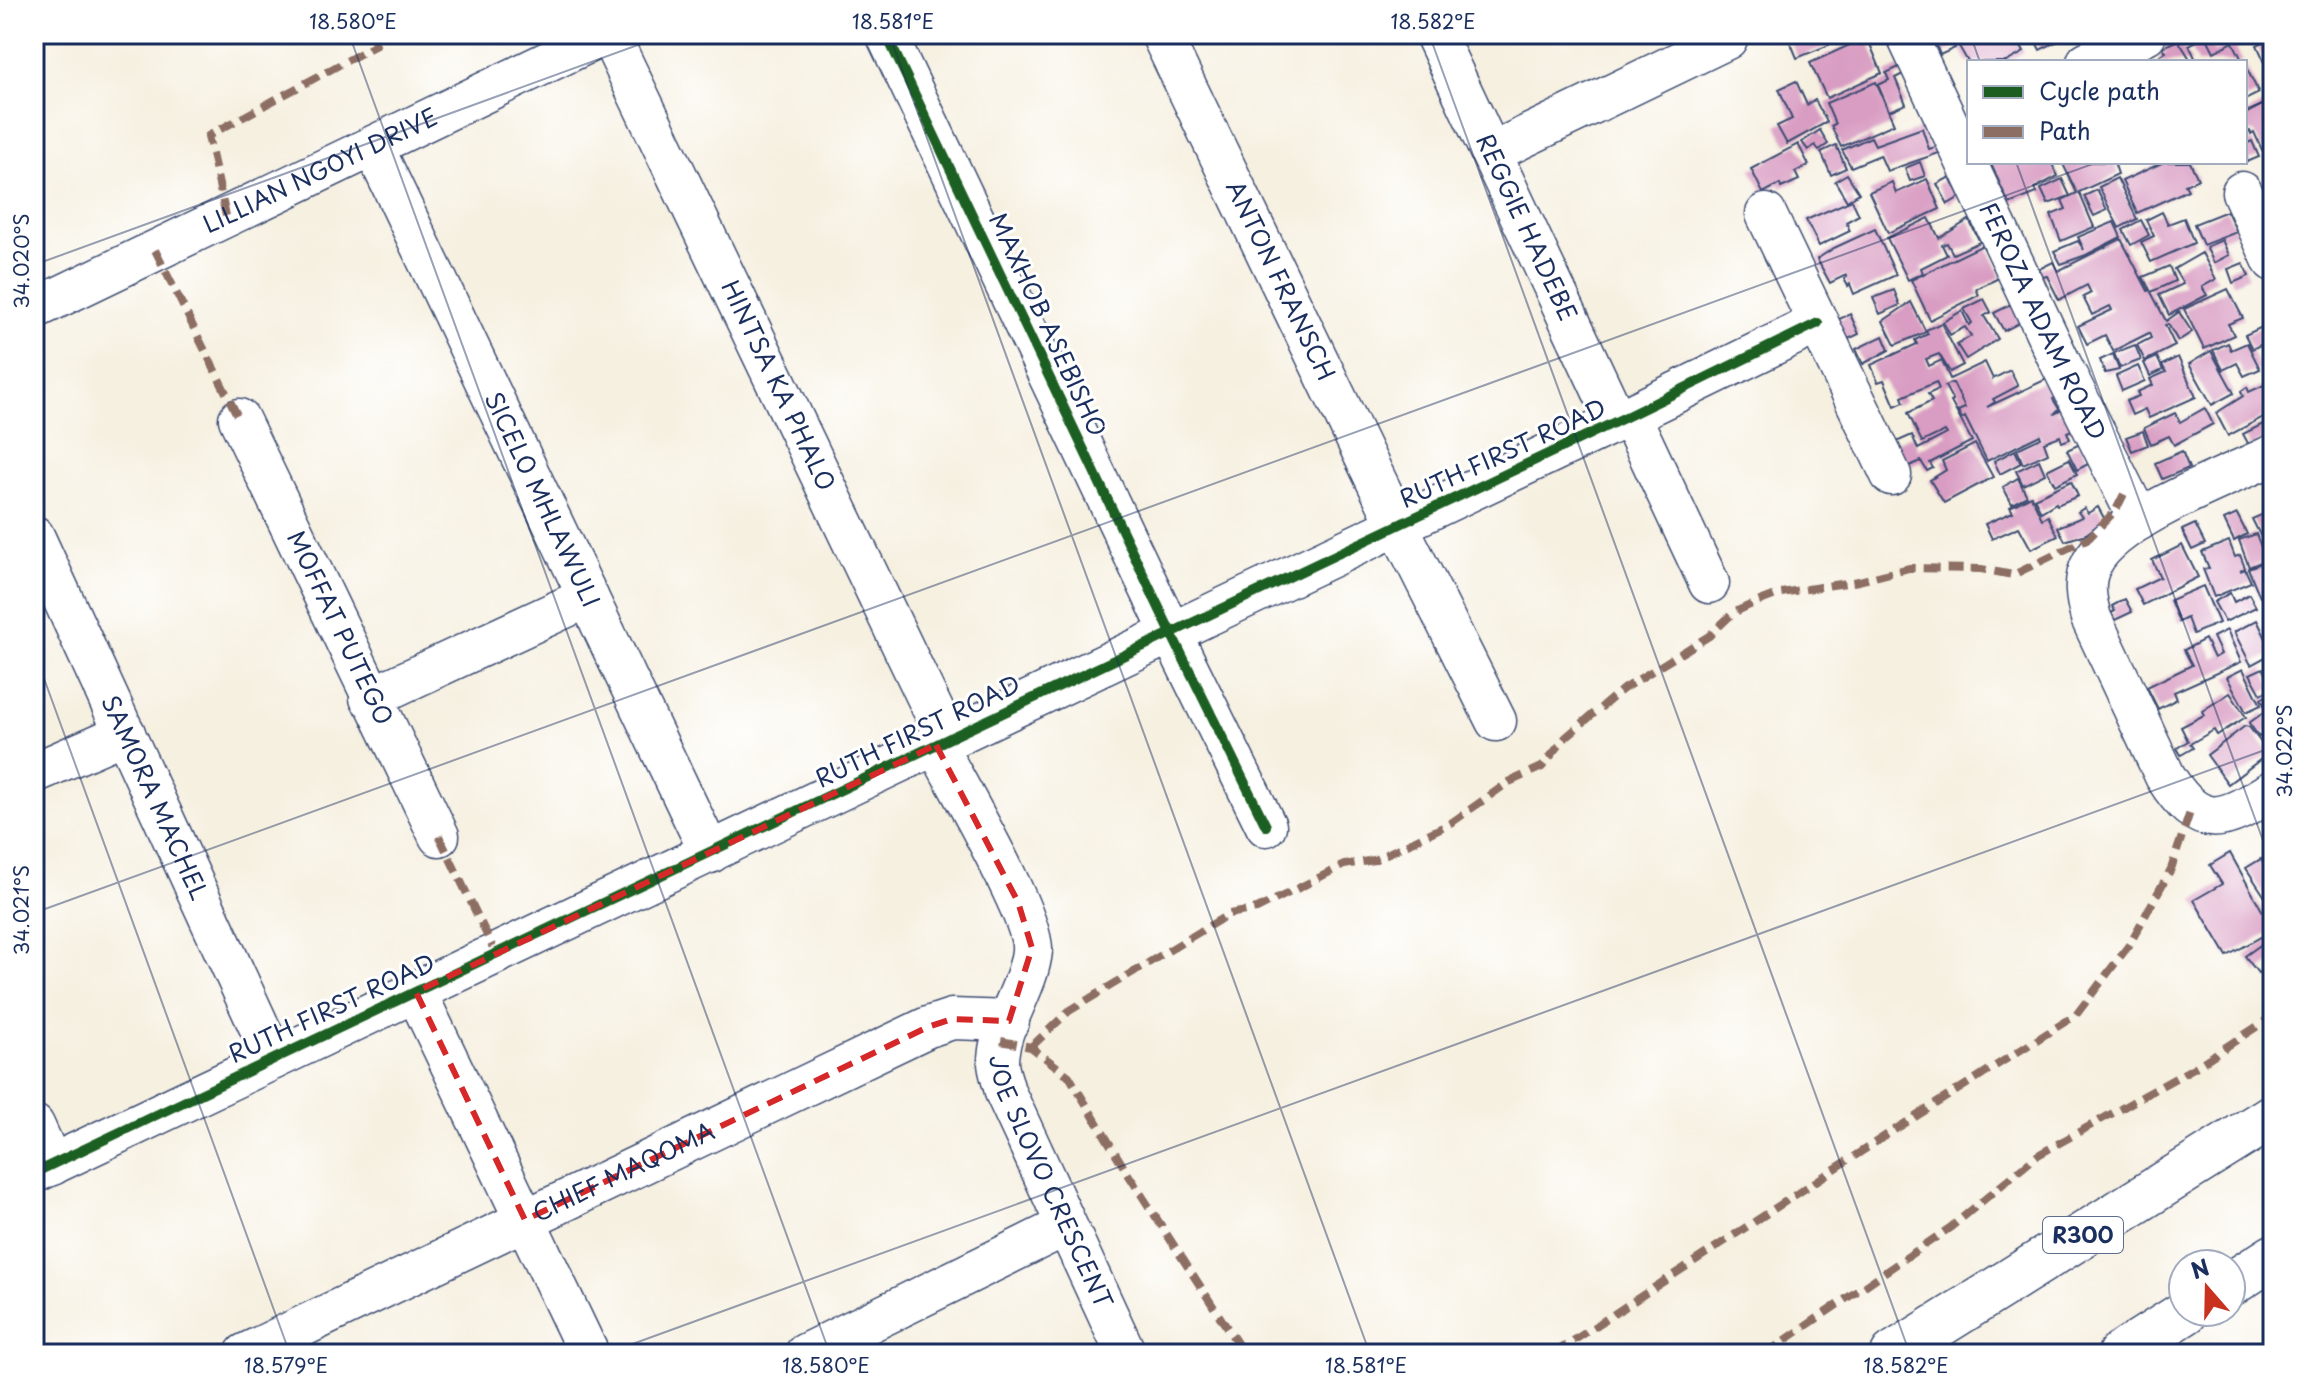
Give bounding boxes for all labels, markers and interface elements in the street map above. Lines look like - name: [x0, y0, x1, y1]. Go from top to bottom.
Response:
- text: 18.580°E: [309, 6, 397, 36]
- text: 18.581°E: [852, 6, 934, 36]
- text: 18.582°E: [1390, 6, 1476, 36]
- legend: [1967, 60, 2247, 164]
- text: Cycle path: [2039, 72, 2160, 108]
- street label: LILLIAN NGOYI DRIVE: [196, 98, 443, 241]
- text: Path: [2039, 112, 2091, 148]
- street label: REGGIE HADEBE: [1468, 127, 1587, 327]
- street label: ANTON FRANSCH: [1218, 174, 1345, 386]
- street label: FEROZA ADAM ROAD: [1971, 196, 2116, 446]
- street label: MAXHOB ASEBISHO: [981, 206, 1117, 442]
- text: 34.020°S: [6, 213, 36, 309]
- street label: HINTSA KA PHALO: [714, 273, 845, 496]
- street label: SICELO MHLAWULI: [477, 385, 610, 613]
- street label: RUTH FIRST ROAD: [1393, 389, 1611, 516]
- street label: MOFFAT PUTEGO: [279, 524, 403, 730]
- street label: RUTH FIRST ROAD: [809, 665, 1026, 796]
- street label: SAMORA MACHEL: [93, 689, 219, 905]
- text: 34.022°S: [2269, 704, 2299, 798]
- text: 34.021°S: [6, 865, 36, 955]
- street label: RUTH FIRST ROAD: [222, 944, 440, 1071]
- street label: JOE SLOVO CRESCENT: [982, 1055, 1123, 1314]
- street label: CHIEF MAQOMA: [526, 1112, 720, 1230]
- road number: R300: [2043, 1217, 2123, 1253]
- north arrow: [2167, 1248, 2247, 1328]
- text: N: [2186, 1249, 2213, 1286]
- text: 18.579°E: [244, 1350, 328, 1380]
- text: 18.580°E: [782, 1350, 870, 1380]
- text: 18.581°E: [1325, 1350, 1407, 1380]
- text: 18.582°E: [1863, 1350, 1949, 1380]

